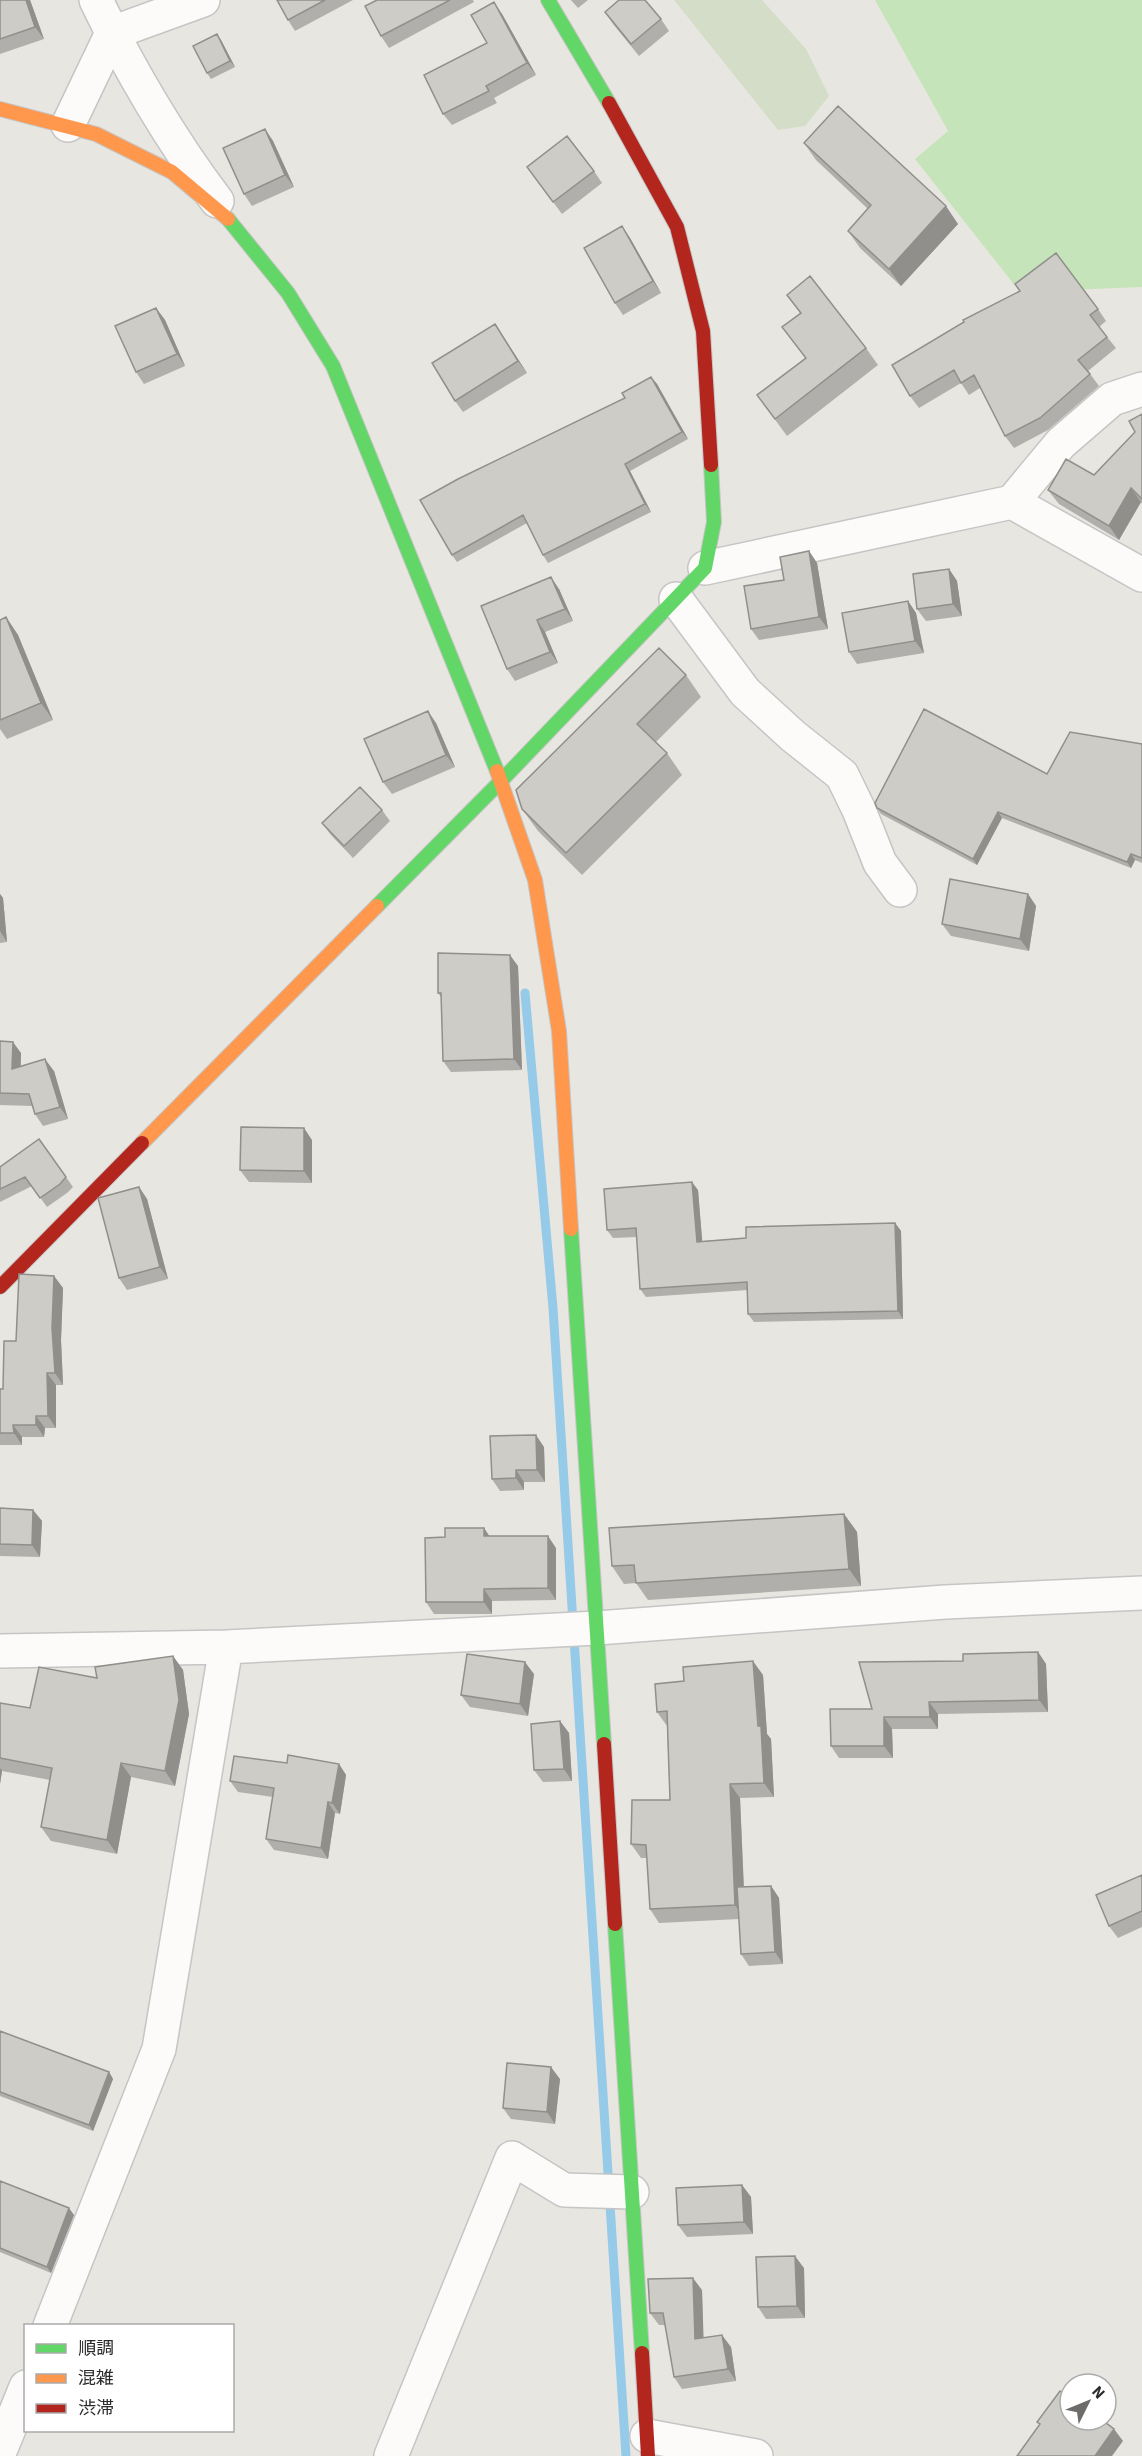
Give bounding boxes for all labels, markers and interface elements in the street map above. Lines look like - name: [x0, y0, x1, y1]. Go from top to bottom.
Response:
- legend: [24, 2324, 234, 2432]
- text: 順調: [78, 2336, 114, 2361]
- text: 混雑: [78, 2366, 114, 2391]
- north arrow: [1058, 2372, 1118, 2432]
- text: N: [1087, 2381, 1110, 2404]
- text: 渋滞: [78, 2396, 114, 2421]

